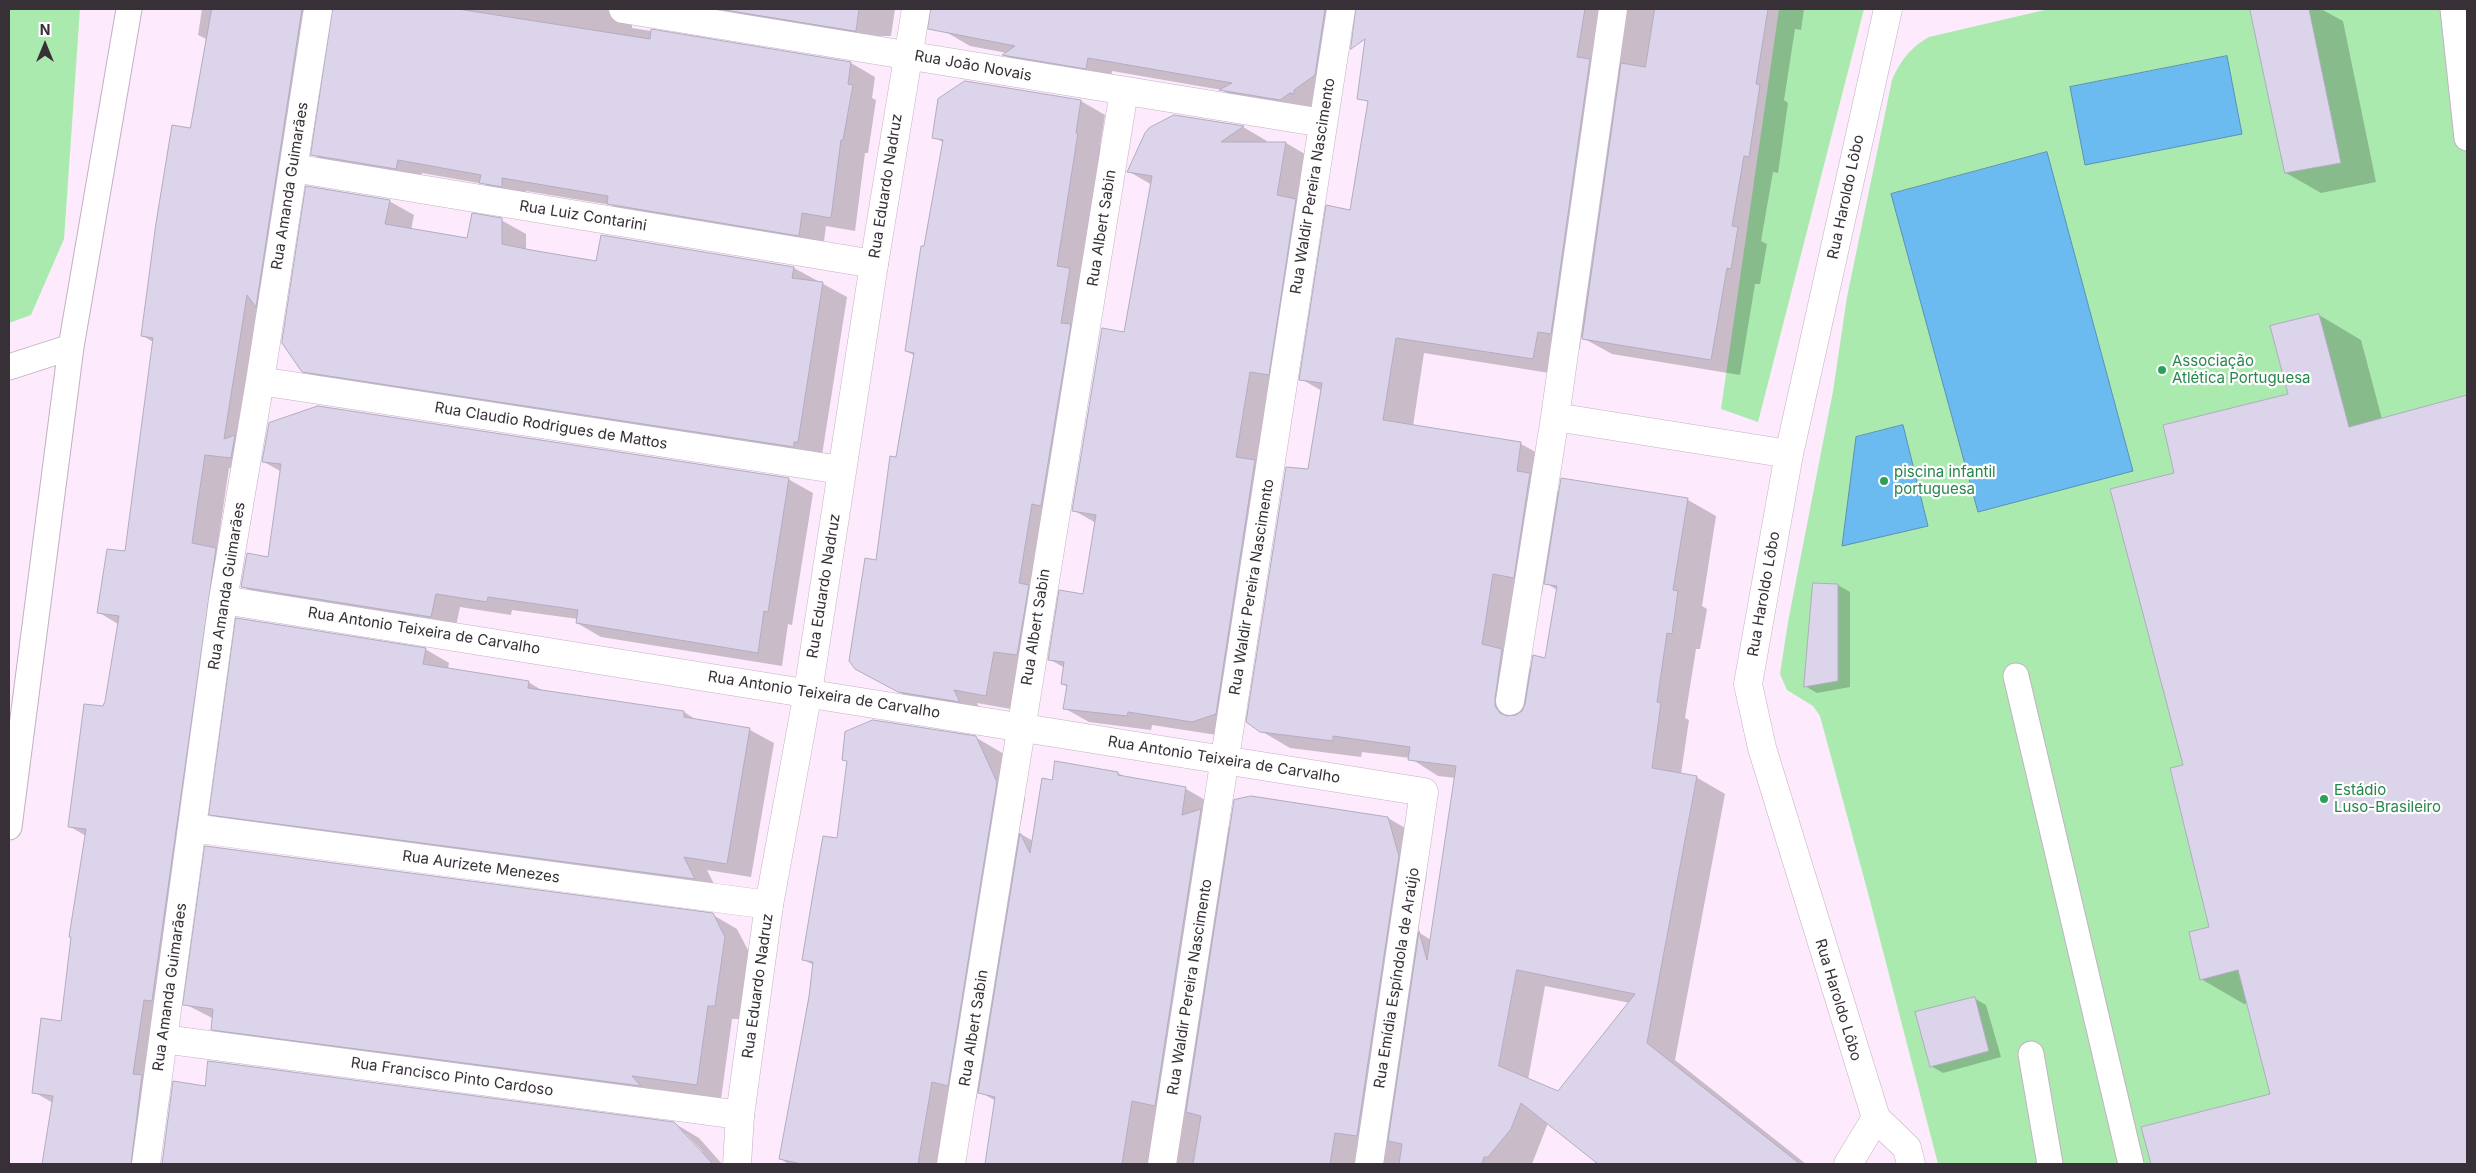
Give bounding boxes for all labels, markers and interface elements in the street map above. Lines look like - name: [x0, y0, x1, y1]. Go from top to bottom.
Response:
- north arrow: [20, 20, 70, 70]
- text: N: [40, 21, 50, 38]
- street label: Rua João Novais: [913, 47, 1033, 85]
- street label: Rua Waldir Pereira Nascimento: [1287, 77, 1339, 295]
- street label: Rua Amanda Guimarães: [268, 101, 312, 271]
- street label: Rua Eduardo Nadruz: [866, 112, 906, 260]
- street label: Rua Haroldo Lôbo: [1824, 133, 1868, 261]
- street label: Rua Albert Sabin: [1084, 168, 1120, 288]
- street label: Rua Luiz Contarini: [518, 197, 648, 235]
- place label: Associação Atlética Portuguesa: [2172, 352, 2311, 387]
- marker: Associação Atlética Portuguesa: [2156, 364, 2168, 376]
- street label: Rua Claudio Rodrigues de Mattos: [433, 399, 669, 453]
- place label: piscina infantil portuguesa: [1894, 463, 1996, 498]
- marker: piscina infantil portuguesa: [1878, 475, 1890, 487]
- street label: Rua Waldir Pereira Nascimento: [1226, 478, 1278, 696]
- street label: Rua Amanda Guimarães: [205, 501, 249, 671]
- street label: Rua Eduardo Nadruz: [804, 512, 844, 660]
- street label: Rua Haroldo Lôbo: [1744, 530, 1784, 658]
- street label: Rua Albert Sabin: [1018, 567, 1054, 687]
- street label: Rua Antonio Teixeira de Carvalho: [307, 604, 541, 658]
- street label: Rua Antonio Teixeira de Carvalho: [707, 668, 941, 722]
- street label: Rua Antonio Teixeira de Carvalho: [1107, 733, 1341, 787]
- place label: Estádio Luso-Brasileiro: [2334, 781, 2441, 816]
- marker: Estádio Luso-Brasileiro: [2318, 793, 2330, 805]
- street label: Rua Aurizete Menezes: [401, 847, 561, 887]
- street label: Rua Emídia Espíndola de Araújo: [1371, 866, 1423, 1090]
- street label: Rua Waldir Pereira Nascimento: [1164, 878, 1216, 1096]
- street label: Rua Amanda Guimarães: [149, 902, 191, 1072]
- street label: Rua Eduardo Nadruz: [739, 912, 777, 1060]
- street label: Rua Haroldo Lôbo: [1811, 937, 1865, 1063]
- street label: Rua Albert Sabin: [956, 968, 992, 1088]
- street label: Rua Francisco Pinto Cardoso: [350, 1054, 554, 1100]

